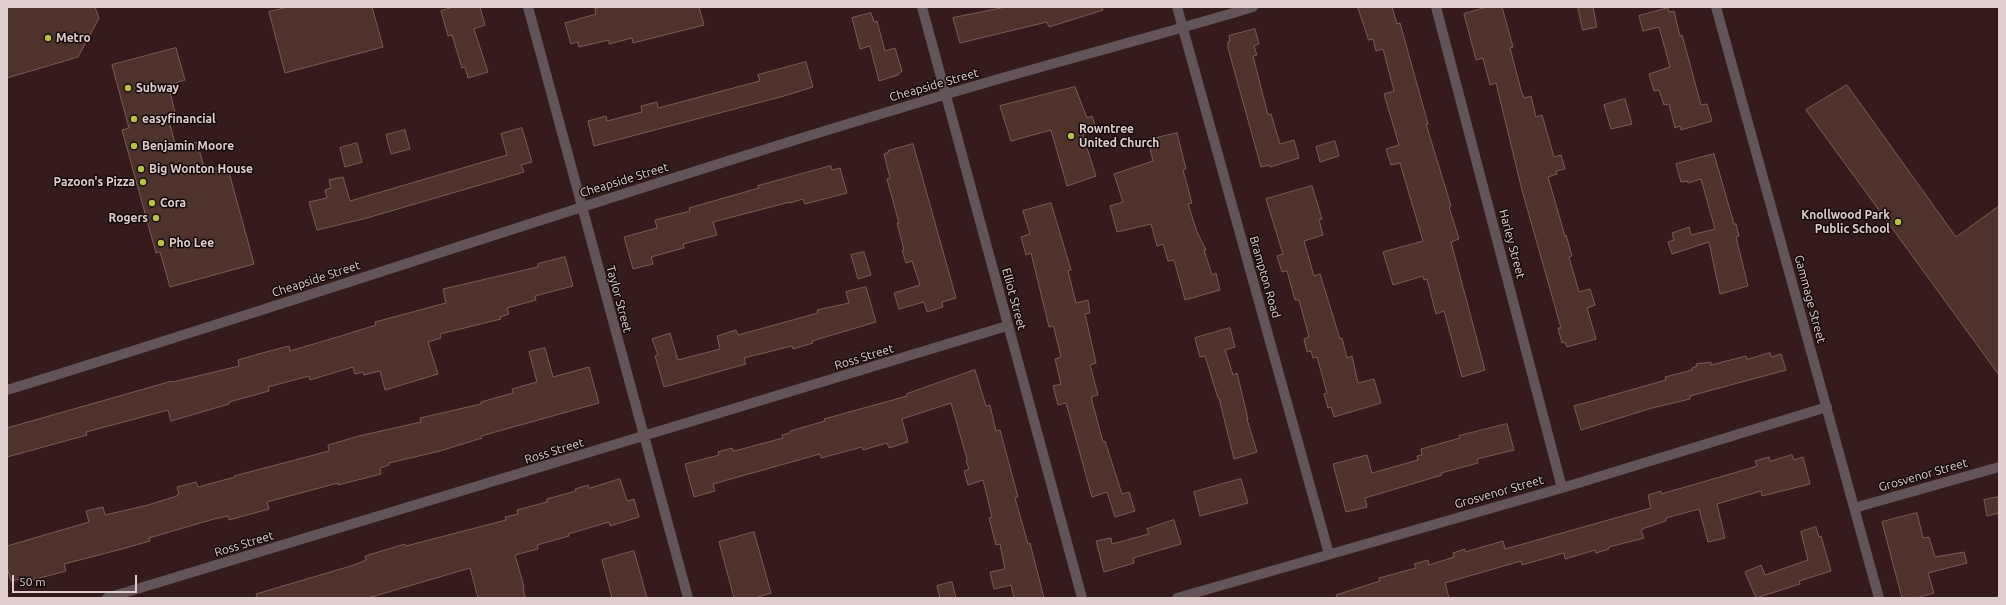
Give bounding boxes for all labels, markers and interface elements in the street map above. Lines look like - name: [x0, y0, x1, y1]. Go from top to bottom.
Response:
- place label: Metro: [56, 31, 91, 45]
- marker: Metro: [43, 33, 53, 43]
- street label: Cheapside Street: [888, 65, 980, 105]
- place label: Subway: [136, 81, 179, 95]
- marker: Subway: [123, 83, 133, 93]
- place label: easyfinancial: [142, 112, 216, 126]
- marker: easyfinancial: [129, 114, 139, 124]
- place label: Rowntree United Church: [1079, 122, 1159, 150]
- marker: Rowntree United Church: [1066, 131, 1076, 141]
- place label: Benjamin Moore: [142, 139, 234, 153]
- marker: Benjamin Moore: [129, 141, 139, 151]
- street label: Cheapside Street: [578, 160, 670, 200]
- place label: Big Wonton House: [149, 162, 253, 176]
- marker: Big Wonton House: [136, 164, 146, 174]
- place label: Pazoon's Pizza: [54, 175, 135, 189]
- marker: Pazoon's Pizza: [138, 177, 148, 187]
- place label: Cora: [160, 196, 186, 210]
- marker: Cora: [147, 198, 157, 208]
- street label: Harley Street: [1496, 208, 1528, 280]
- place label: Knollwood Park Public School: [1801, 208, 1890, 236]
- place label: Rogers: [109, 211, 148, 225]
- marker: Rogers: [151, 213, 161, 223]
- marker: Knollwood Park Public School: [1893, 217, 1903, 227]
- street label: Brampton Road: [1246, 234, 1284, 320]
- place label: Pho Lee: [169, 236, 214, 250]
- marker: Pho Lee: [156, 238, 166, 248]
- street label: Gammage Street: [1791, 253, 1829, 345]
- street label: Cheapside Street: [270, 258, 362, 300]
- street label: Taylor Street: [603, 264, 635, 334]
- street label: Elliot Street: [999, 266, 1029, 332]
- street label: Ross Street: [833, 341, 895, 373]
- street label: Ross Street: [523, 435, 585, 467]
- street label: Grosvenor Street: [1877, 455, 1969, 495]
- street label: Grosvenor Street: [1453, 472, 1545, 512]
- street label: Ross Street: [213, 528, 275, 560]
- scale bar: [14, 567, 139, 593]
- text: 50 m: [19, 575, 46, 588]

